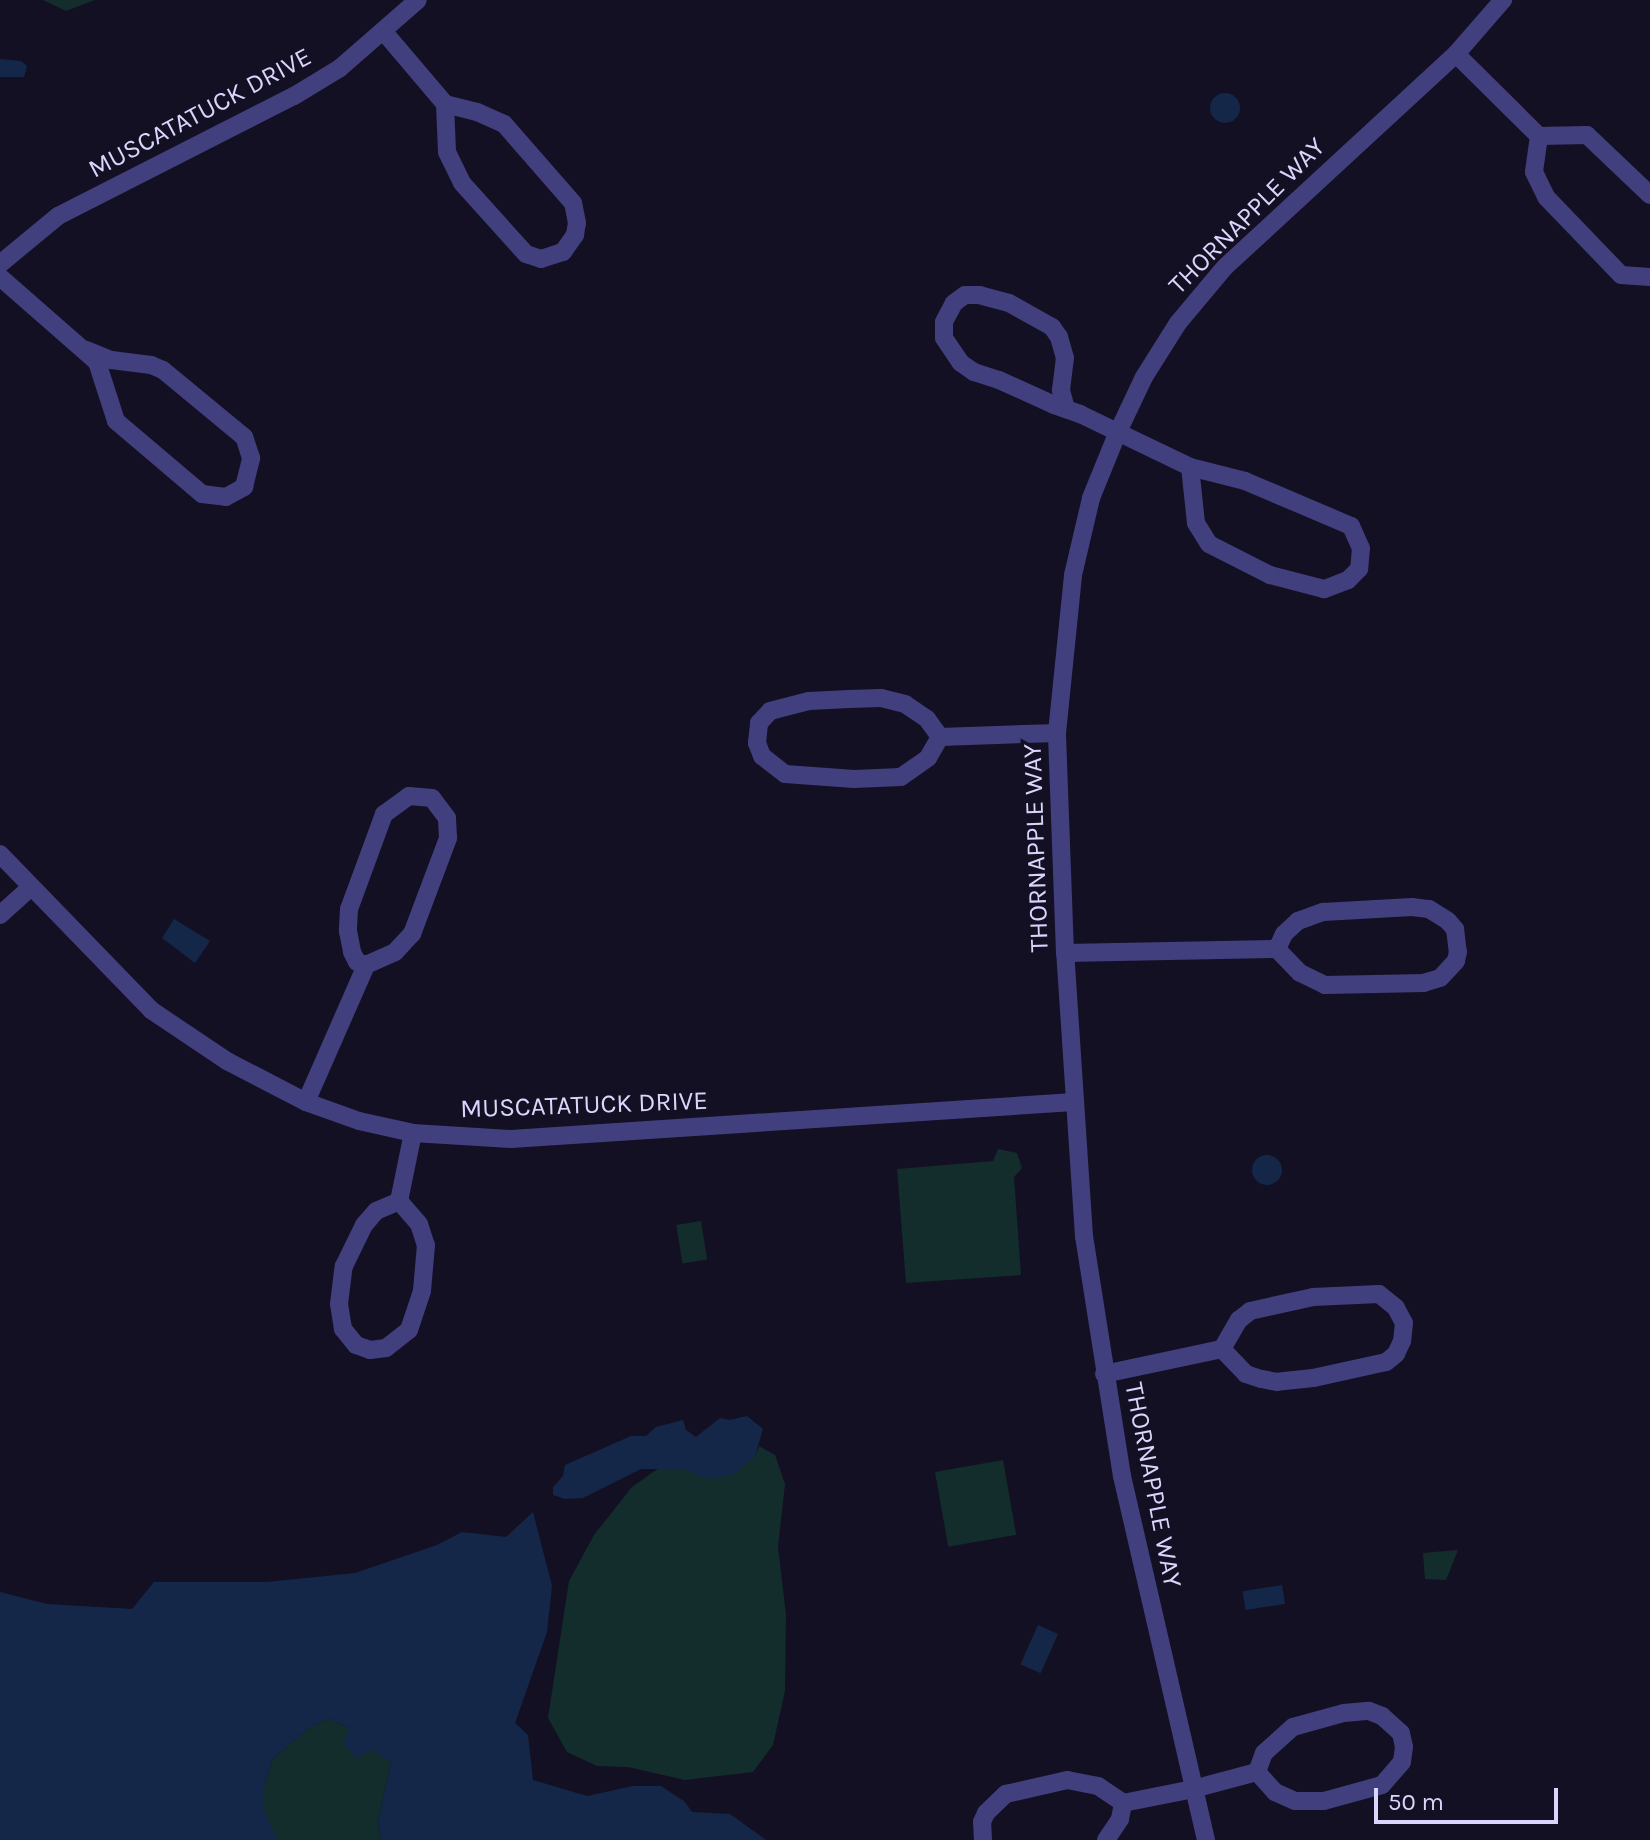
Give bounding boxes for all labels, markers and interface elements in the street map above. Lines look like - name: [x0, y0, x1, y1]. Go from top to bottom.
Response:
- street label: MUSCATATUCK DRIVE: [83, 41, 317, 185]
- street label: THORNAPPLE WAY: [1162, 131, 1332, 301]
- street label: THORNAPPLE WAY: [1017, 743, 1055, 953]
- street label: MUSCATATUCK DRIVE: [460, 1085, 708, 1125]
- street label: THORNAPPLE WAY: [1118, 1380, 1188, 1590]
- scale bar: [1378, 1772, 1562, 1822]
- text: 50 m: [1388, 1788, 1444, 1816]

